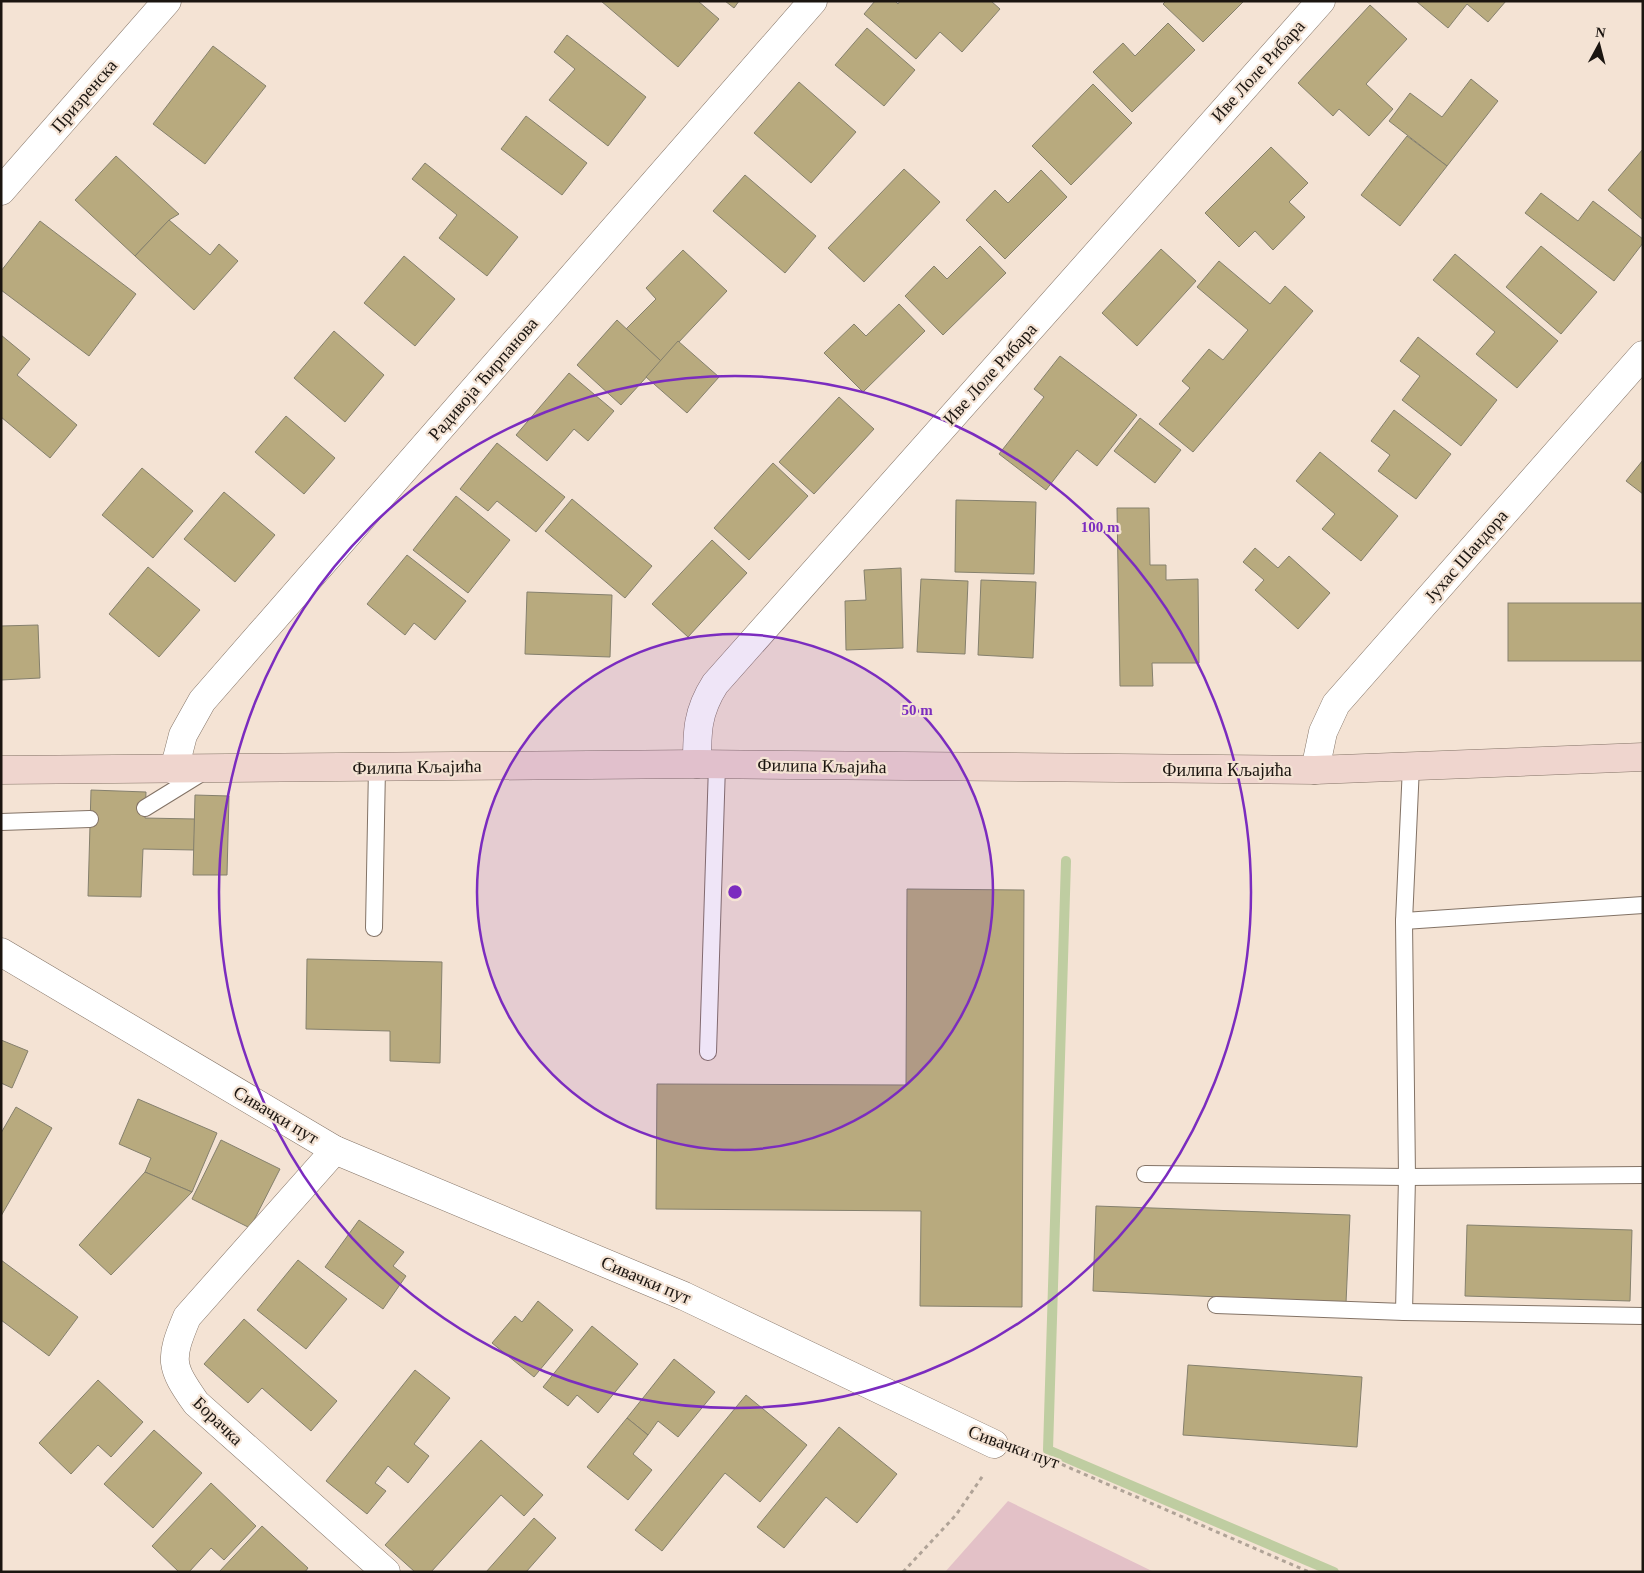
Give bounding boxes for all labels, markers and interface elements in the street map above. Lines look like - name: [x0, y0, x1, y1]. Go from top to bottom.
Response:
- street label: Иве Лоле Рибара: [1207, 16, 1309, 126]
- north arrow: [1574, 20, 1624, 70]
- text: N: [1595, 25, 1606, 41]
- street label: Призренска: [47, 56, 121, 136]
- street label: Радивоја Ћирпанова: [424, 314, 542, 444]
- street label: Иве Лоле Рибара: [939, 319, 1041, 429]
- street label: Јухас Шандора: [1420, 506, 1512, 606]
- text: 100 m: [1081, 519, 1120, 535]
- text: 50 m: [901, 702, 933, 718]
- street label: Филипа Кљајића: [757, 755, 887, 777]
- street label: Филипа Кљајића: [352, 756, 482, 778]
- street label: Филипа Кљајића: [1162, 760, 1292, 780]
- centre of rings: [726, 883, 744, 901]
- street label: Сивачки пут: [230, 1082, 322, 1148]
- street label: Сивачки пут: [598, 1252, 694, 1308]
- street label: Борачка: [189, 1393, 247, 1449]
- street label: Сивачки пут: [966, 1421, 1062, 1473]

